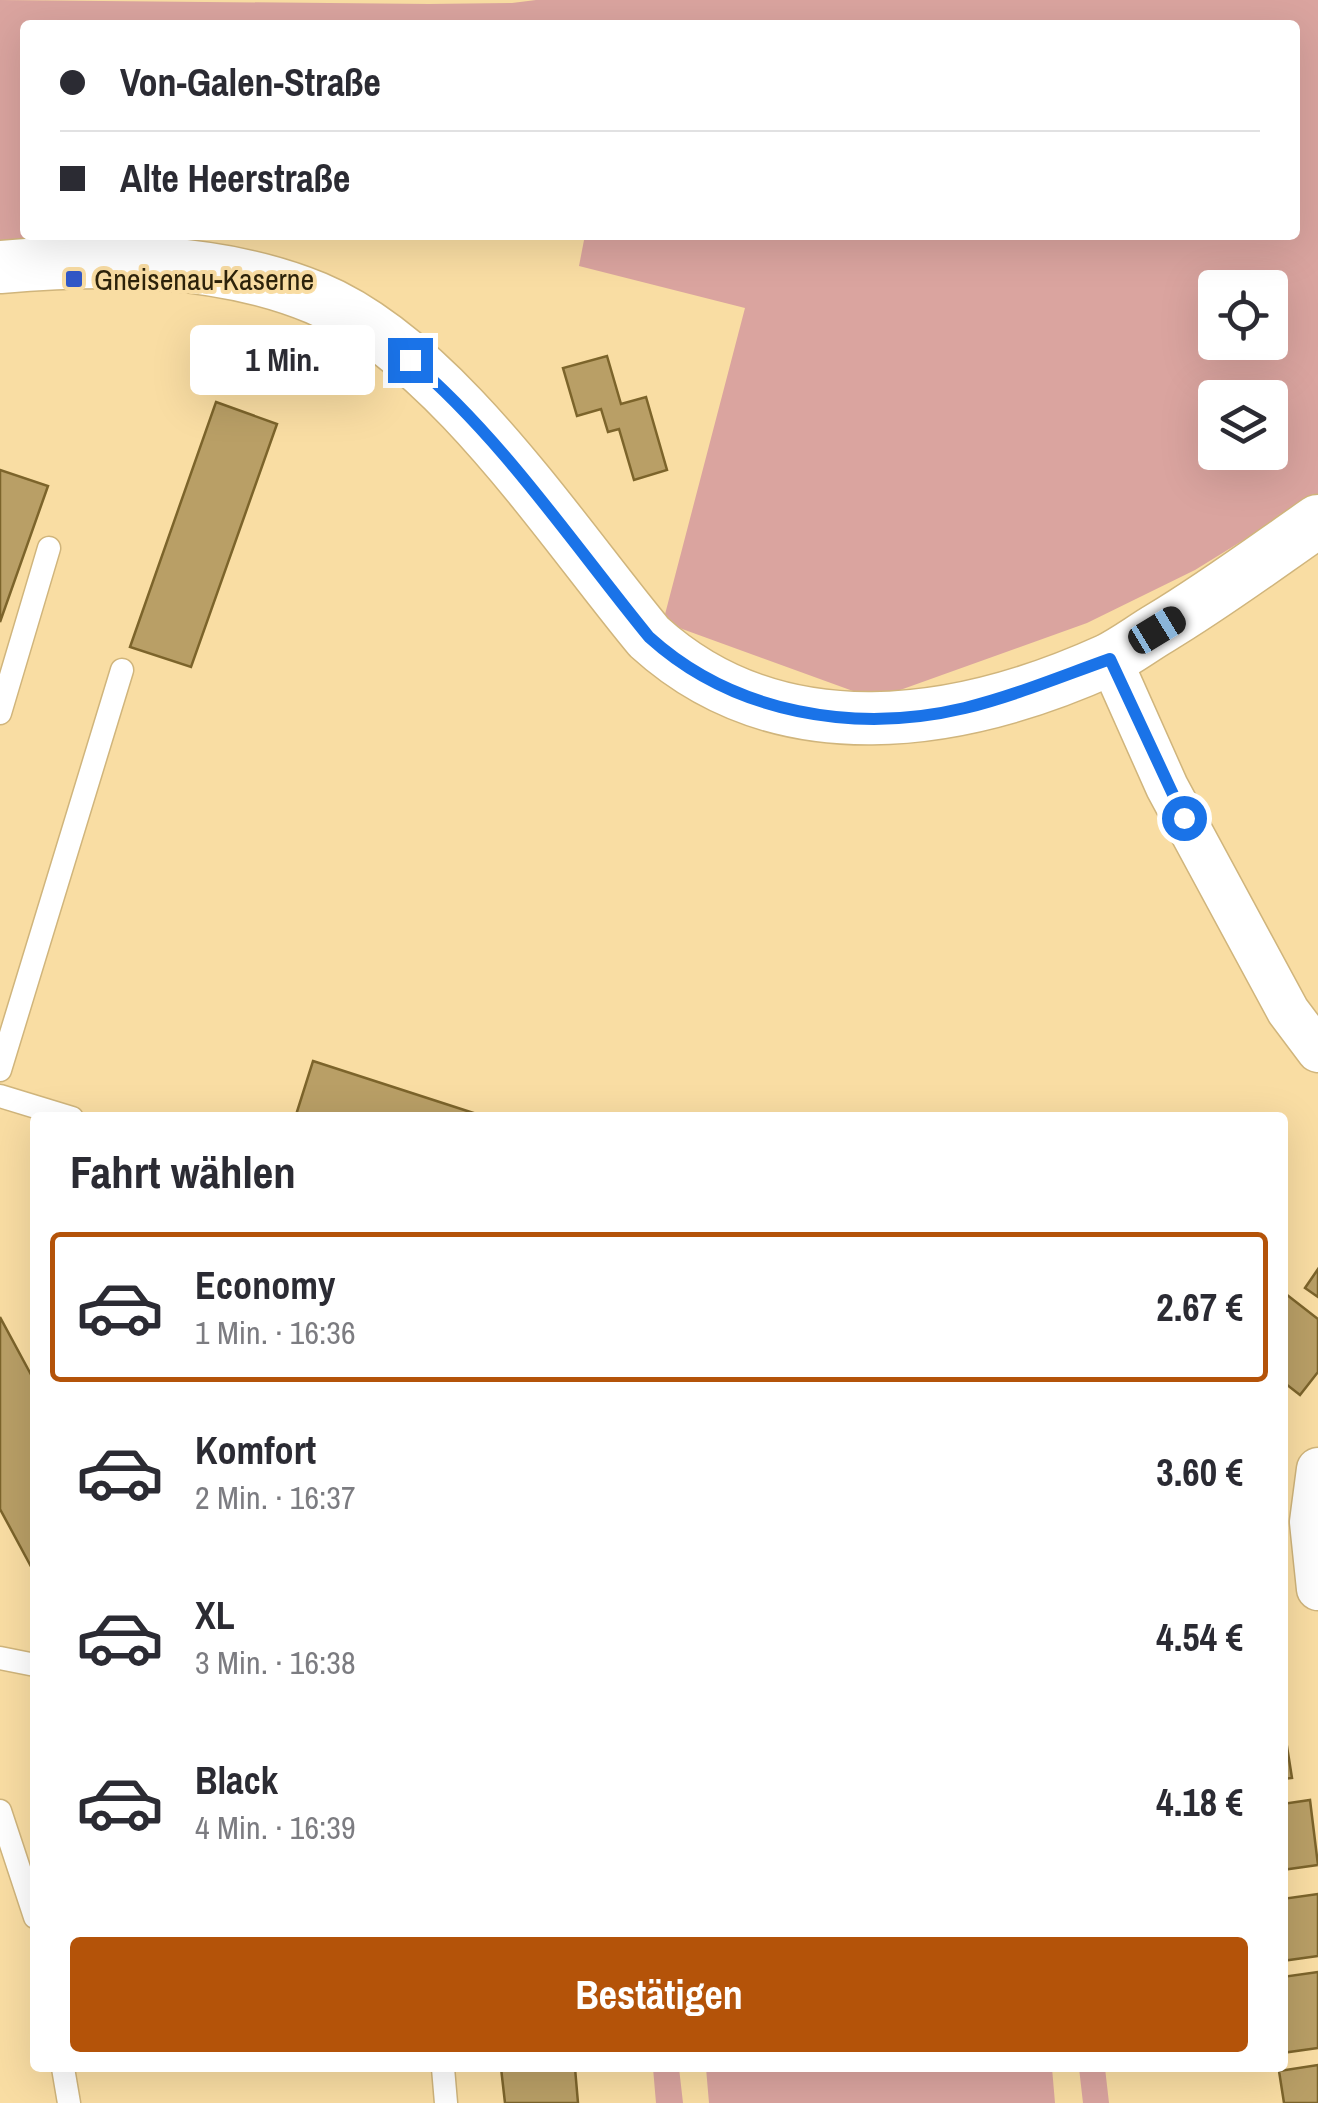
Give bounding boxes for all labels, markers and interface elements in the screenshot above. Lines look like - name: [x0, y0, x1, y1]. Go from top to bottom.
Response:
- text: Von-Galen-Straße: [120, 57, 381, 108]
- text: Alte Heerstraße: [120, 153, 350, 204]
- place label: Gneisenau-Kaserne: [94, 259, 314, 299]
- marker: Gneisenau-Kaserne: [63, 268, 85, 290]
- map controls: [1198, 270, 1288, 470]
- button: locate: [1198, 270, 1288, 360]
- callout: 1 Min.: [190, 325, 375, 395]
- text: 1 Min.: [245, 338, 320, 381]
- route end: [388, 338, 433, 383]
- button: layers: [1198, 380, 1288, 470]
- car: [1124, 602, 1190, 658]
- route start: [1162, 796, 1207, 841]
- text: Fahrt wählen: [70, 1141, 296, 1202]
- text: Economy: [195, 1260, 335, 1311]
- icon: car: [75, 1262, 165, 1352]
- text: 2.67 €: [1156, 1282, 1243, 1333]
- text: 1 Min. · 16:36: [195, 1311, 355, 1354]
- text: Komfort: [195, 1425, 316, 1476]
- icon: car: [75, 1427, 165, 1517]
- text: 3.60 €: [1156, 1447, 1243, 1498]
- text: 2 Min. · 16:37: [195, 1476, 355, 1519]
- text: XL: [195, 1590, 235, 1641]
- icon: car: [75, 1592, 165, 1682]
- text: 4.54 €: [1156, 1612, 1243, 1663]
- text: 3 Min. · 16:38: [195, 1641, 355, 1684]
- text: Black: [195, 1755, 278, 1806]
- icon: car: [75, 1757, 165, 1847]
- text: 4.18 €: [1156, 1777, 1243, 1828]
- text: 4 Min. · 16:39: [195, 1806, 355, 1849]
- button: Bestätigen: [70, 1937, 1248, 2052]

